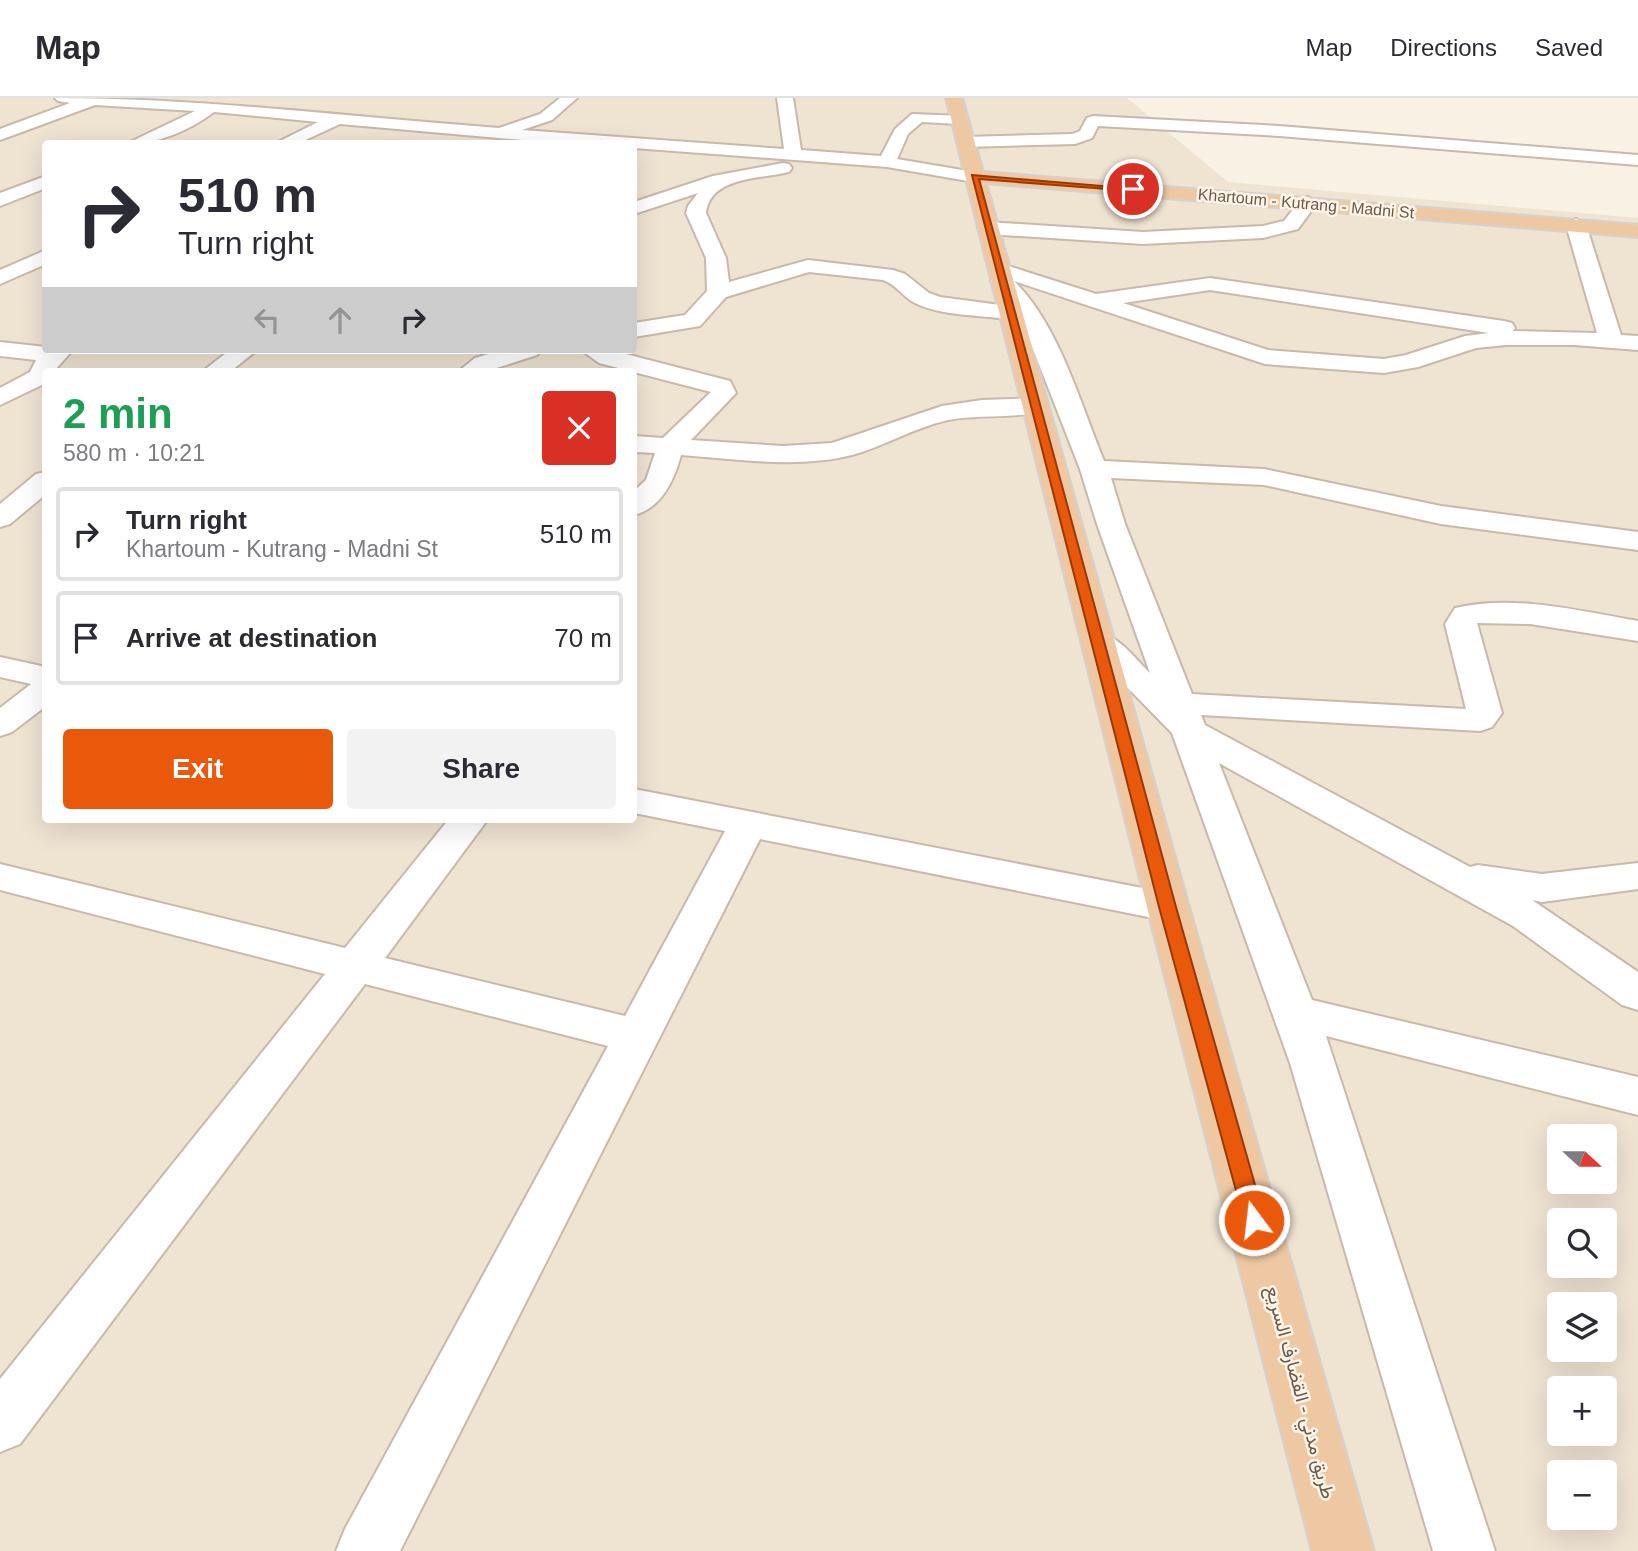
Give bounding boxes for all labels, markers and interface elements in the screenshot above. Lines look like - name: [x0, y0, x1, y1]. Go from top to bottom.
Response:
- text: Map: [35, 29, 101, 66]
- text: Map: [1306, 34, 1352, 61]
- text: Directions: [1390, 34, 1497, 61]
- text: Saved: [1535, 34, 1603, 61]
- pin: [1103, 159, 1163, 219]
- icon: right: [63, 168, 154, 259]
- text: 510 m: [178, 168, 317, 222]
- icon: arrive: [1114, 170, 1152, 208]
- street label: Khartoum - Kutrang - Madni St: [1197, 186, 1415, 221]
- text: Turn right: [178, 225, 314, 261]
- icon: left: [248, 301, 286, 339]
- icon: ahead: [321, 301, 359, 339]
- icon: right: [394, 301, 432, 339]
- text: 2 min: [63, 390, 173, 437]
- button: close: [542, 391, 616, 465]
- text: 580 m · 10:21: [63, 440, 205, 466]
- text: Turn right: [126, 505, 247, 535]
- icon: right: [67, 515, 105, 553]
- text: 510 m: [540, 519, 612, 549]
- text: Khartoum - Kutrang - Madni St: [126, 536, 438, 562]
- icon: arrive: [67, 619, 105, 657]
- text: Arrive at destination: [126, 623, 377, 653]
- text: 70 m: [554, 623, 612, 653]
- button: Exit: [63, 729, 333, 809]
- button: Share: [347, 729, 616, 809]
- north arrow: [1547, 1124, 1617, 1194]
- map controls: [1547, 1124, 1617, 1530]
- position arrow: [1217, 1183, 1291, 1257]
- button: search: [1547, 1208, 1617, 1278]
- street label: طريق مدني - القضارف السريع: [1257, 1283, 1339, 1502]
- button: layers: [1547, 1292, 1617, 1362]
- button: +: [1547, 1376, 1617, 1446]
- button: −: [1547, 1460, 1617, 1530]

